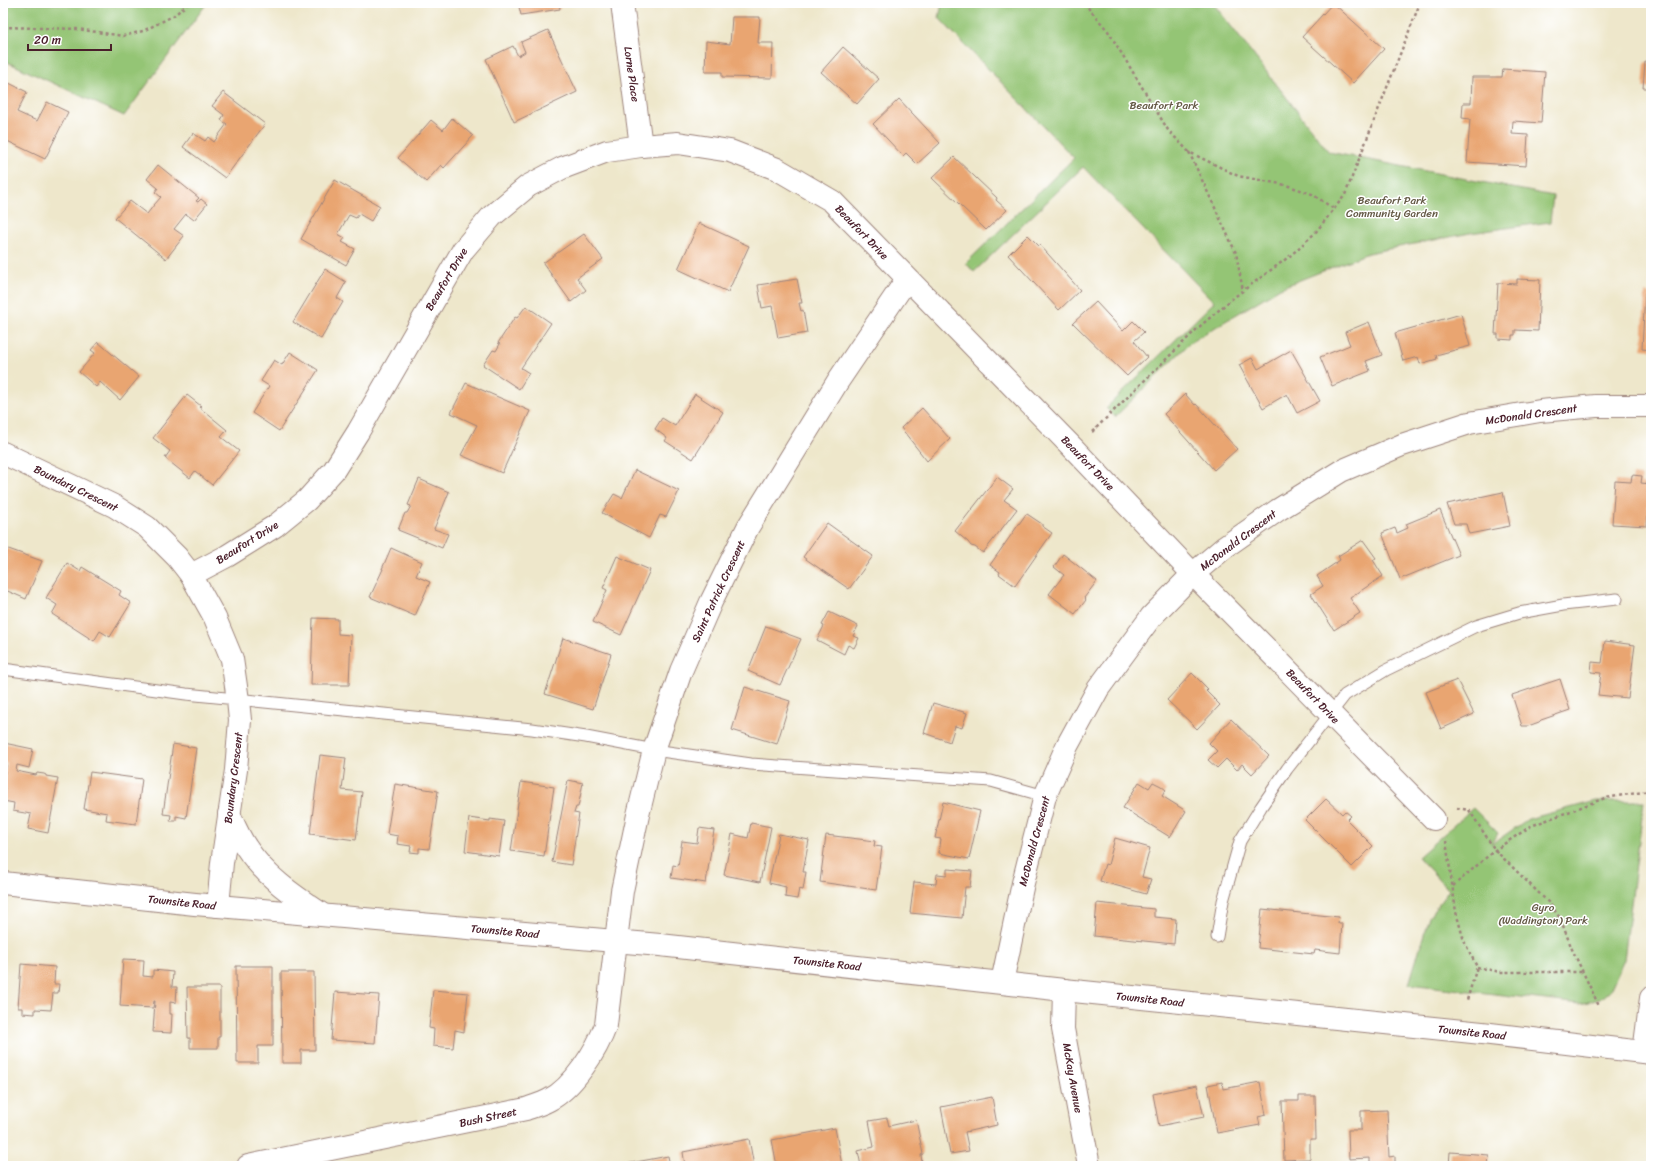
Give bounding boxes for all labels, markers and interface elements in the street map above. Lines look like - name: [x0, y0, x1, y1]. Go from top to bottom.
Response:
- scale bar: [28, 26, 111, 52]
- text: 20 m: [34, 29, 61, 51]
- street label: Lorne Place: [618, 45, 645, 103]
- park label: Beaufort Park: [1130, 96, 1199, 115]
- park label: Beaufort Park Community Garden: [1346, 191, 1438, 223]
- street label: Beaufort Drive: [830, 200, 894, 265]
- street label: Beaufort Drive: [420, 243, 473, 315]
- street label: McDonald Crescent: [1484, 399, 1579, 430]
- street label: Beaufort Drive: [1056, 431, 1120, 496]
- street label: Boundary Crescent: [30, 460, 122, 517]
- street label: McDonald Crescent: [1196, 505, 1281, 576]
- street label: Beaufort Drive: [212, 515, 283, 569]
- street label: Saint Patrick Crescent: [686, 537, 751, 645]
- street label: Beaufort Drive: [1281, 664, 1345, 729]
- street label: Boundary Crescent: [218, 731, 249, 825]
- street label: McDonald Crescent: [1013, 793, 1056, 888]
- street label: Townsite Road: [147, 889, 218, 916]
- park label: Gyro (Waddington) Park: [1498, 898, 1588, 930]
- street label: Townsite Road: [470, 919, 541, 944]
- street label: Townsite Road: [792, 950, 863, 977]
- street label: Townsite Road: [1115, 986, 1186, 1013]
- street label: Townsite Road: [1437, 1019, 1508, 1046]
- street label: McKay Avenue: [1057, 1042, 1088, 1115]
- street label: Bush Street: [458, 1102, 519, 1133]

